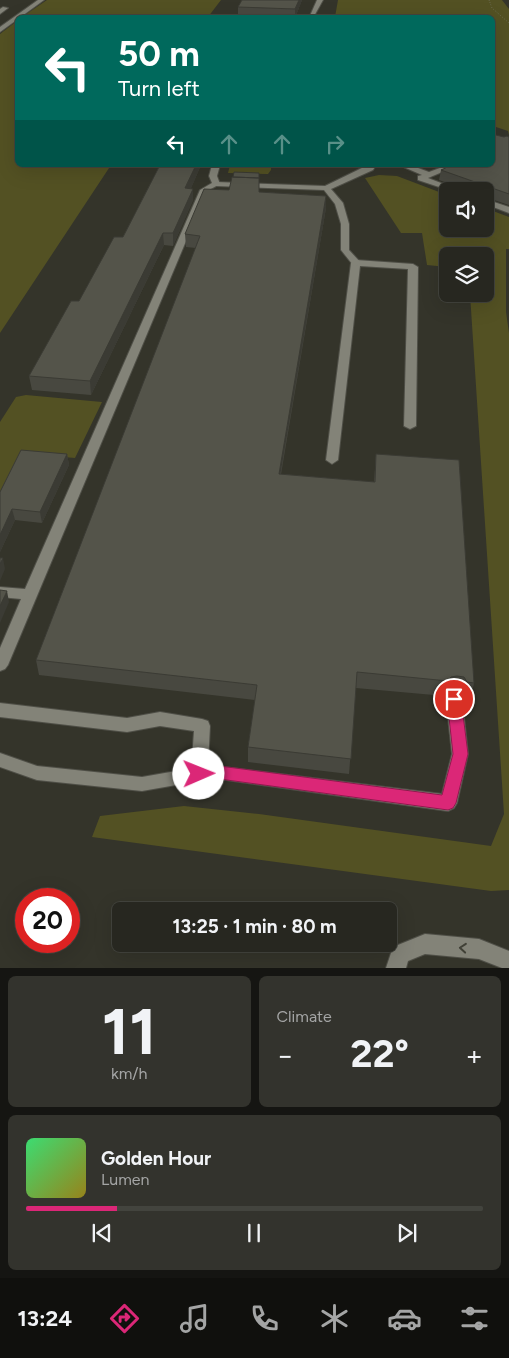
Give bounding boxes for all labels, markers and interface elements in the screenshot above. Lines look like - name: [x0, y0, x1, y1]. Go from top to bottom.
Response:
- text: 50 m: [118, 33, 200, 75]
- icon: left: [35, 35, 100, 100]
- text: Turn left: [118, 75, 200, 102]
- icon: left: [162, 130, 190, 158]
- icon: ahead: [215, 130, 243, 158]
- icon: ahead: [268, 130, 296, 158]
- icon: right: [321, 130, 349, 158]
- map controls: [439, 182, 494, 302]
- button: sound: [439, 182, 494, 237]
- button: layers: [439, 247, 494, 302]
- pin: [433, 678, 475, 720]
- icon: arrive: [440, 685, 468, 713]
- position arrow: [172, 747, 224, 799]
- speed limit sign: 20: [15, 888, 80, 953]
- text: 13:25 · 1 min · 80 m: [172, 915, 337, 938]
- one-way arrow: [458, 943, 466, 954]
- text: 11: [102, 992, 157, 1070]
- text: Climate: [277, 1007, 332, 1026]
- text: 22°: [351, 1031, 409, 1077]
- text: −: [277, 1038, 294, 1072]
- text: +: [466, 1038, 483, 1072]
- text: km/h: [111, 1064, 148, 1083]
- text: Golden Hour: [101, 1147, 211, 1170]
- text: Lumen: [101, 1170, 150, 1189]
- icon: previous: [88, 1219, 116, 1247]
- icon: pause: [240, 1219, 268, 1247]
- icon: next: [393, 1219, 421, 1247]
- icon: directions: [107, 1301, 142, 1336]
- icon: music: [177, 1301, 212, 1336]
- icon: phone: [247, 1301, 282, 1336]
- icon: climate: [317, 1301, 352, 1336]
- icon: car: [387, 1301, 422, 1336]
- icon: filters: [457, 1301, 492, 1336]
- text: 13:24: [17, 1305, 72, 1332]

